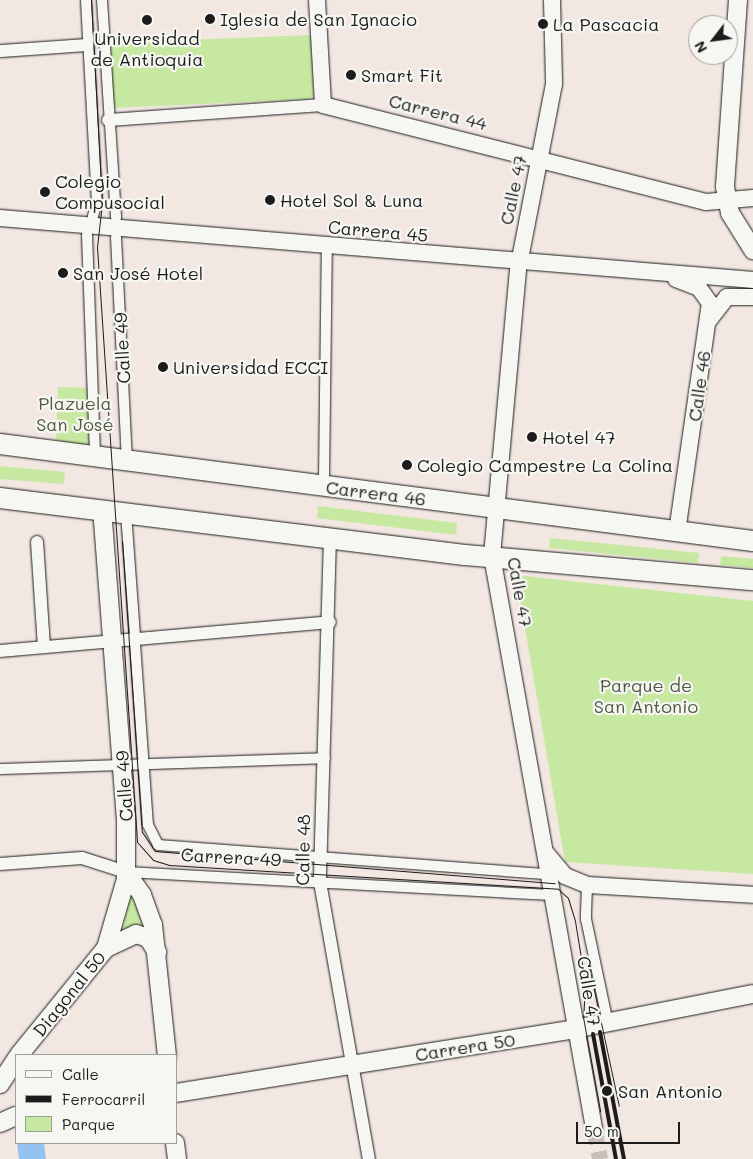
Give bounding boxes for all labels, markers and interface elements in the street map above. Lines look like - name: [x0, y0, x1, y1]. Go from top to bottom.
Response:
- place label: Iglesia de San Ignacio: [220, 8, 417, 30]
- marker: Iglesia de San Ignacio: [204, 13, 216, 25]
- place label: La Pascacia: [553, 13, 660, 35]
- marker: Universidad de Antioquia: [141, 14, 153, 26]
- north arrow: [688, 15, 738, 65]
- marker: La Pascacia: [537, 18, 549, 30]
- place label: Universidad de Antioquia: [91, 28, 203, 70]
- text: N: [690, 38, 711, 57]
- place label: Smart Fit: [361, 64, 443, 86]
- marker: Smart Fit: [345, 69, 357, 81]
- street label: Carrera 44: [387, 89, 489, 135]
- street label: Calle 47: [495, 153, 531, 227]
- place label: Colegio Compusocial: [55, 171, 165, 213]
- marker: Colegio Compusocial: [39, 186, 51, 198]
- place label: Hotel Sol & Luna: [280, 189, 423, 211]
- marker: Hotel Sol & Luna: [264, 194, 276, 206]
- street label: Carrera 45: [327, 216, 429, 246]
- place label: San José Hotel: [73, 262, 203, 284]
- marker: San José Hotel: [57, 267, 69, 279]
- street label: Calle 49: [109, 312, 135, 384]
- street label: Calle 46: [683, 349, 715, 423]
- place label: Universidad ECCI: [173, 356, 328, 378]
- marker: Universidad ECCI: [157, 361, 169, 373]
- park label: Plazuela San José: [36, 393, 114, 436]
- place label: Hotel 47: [542, 426, 615, 448]
- marker: Hotel 47: [526, 431, 538, 443]
- place label: Colegio Campestre La Colina: [417, 454, 673, 476]
- marker: Colegio Campestre La Colina: [401, 459, 413, 471]
- street label: Carrera 46: [325, 476, 427, 510]
- street label: Calle 47: [503, 555, 537, 629]
- park label: Parque de San Antonio: [594, 675, 698, 718]
- street label: Calle 49: [111, 750, 137, 822]
- street label: Calle 48: [292, 814, 314, 886]
- street label: Carrera 49: [180, 844, 282, 870]
- street label: Diagonal 50: [28, 947, 110, 1041]
- street label: Calle 47: [573, 954, 605, 1028]
- street label: Carrera 50: [413, 1028, 517, 1066]
- legend: [15, 1054, 178, 1144]
- text: Calle: [62, 1064, 99, 1084]
- place label: San Antonio: [618, 1080, 722, 1102]
- marker: San Antonio: [600, 1084, 614, 1098]
- text: Ferrocarril: [62, 1089, 145, 1109]
- scale bar: [578, 1112, 682, 1144]
- text: Parque: [62, 1114, 115, 1134]
- text: 50 m: [584, 1121, 619, 1141]

